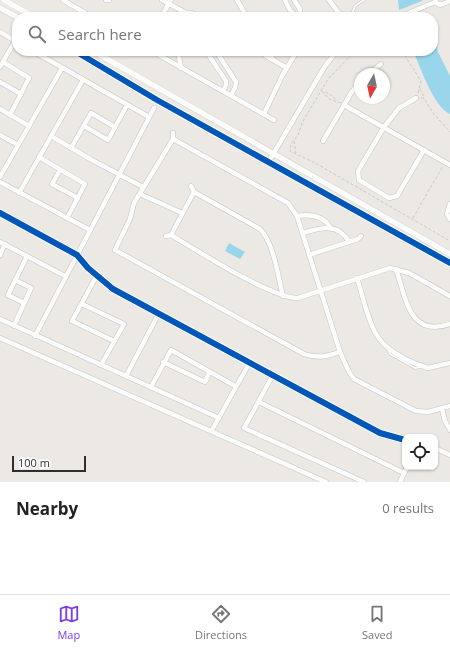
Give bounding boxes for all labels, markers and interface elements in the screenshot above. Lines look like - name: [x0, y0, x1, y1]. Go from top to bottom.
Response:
- search box: [12, 12, 438, 56]
- icon: search: [26, 23, 48, 45]
- text: Search here: [58, 24, 142, 44]
- north arrow: [354, 68, 390, 104]
- map controls: [402, 434, 438, 470]
- button: locate: [402, 434, 438, 470]
- scale bar: [12, 454, 86, 473]
- text: 100 m: [18, 455, 50, 470]
- text: Nearby: [16, 497, 78, 520]
- text: 0 results: [382, 499, 434, 517]
- tab: Map: [57, 603, 80, 642]
- tab: Directions: [195, 603, 247, 642]
- tab: Saved: [362, 603, 393, 642]

